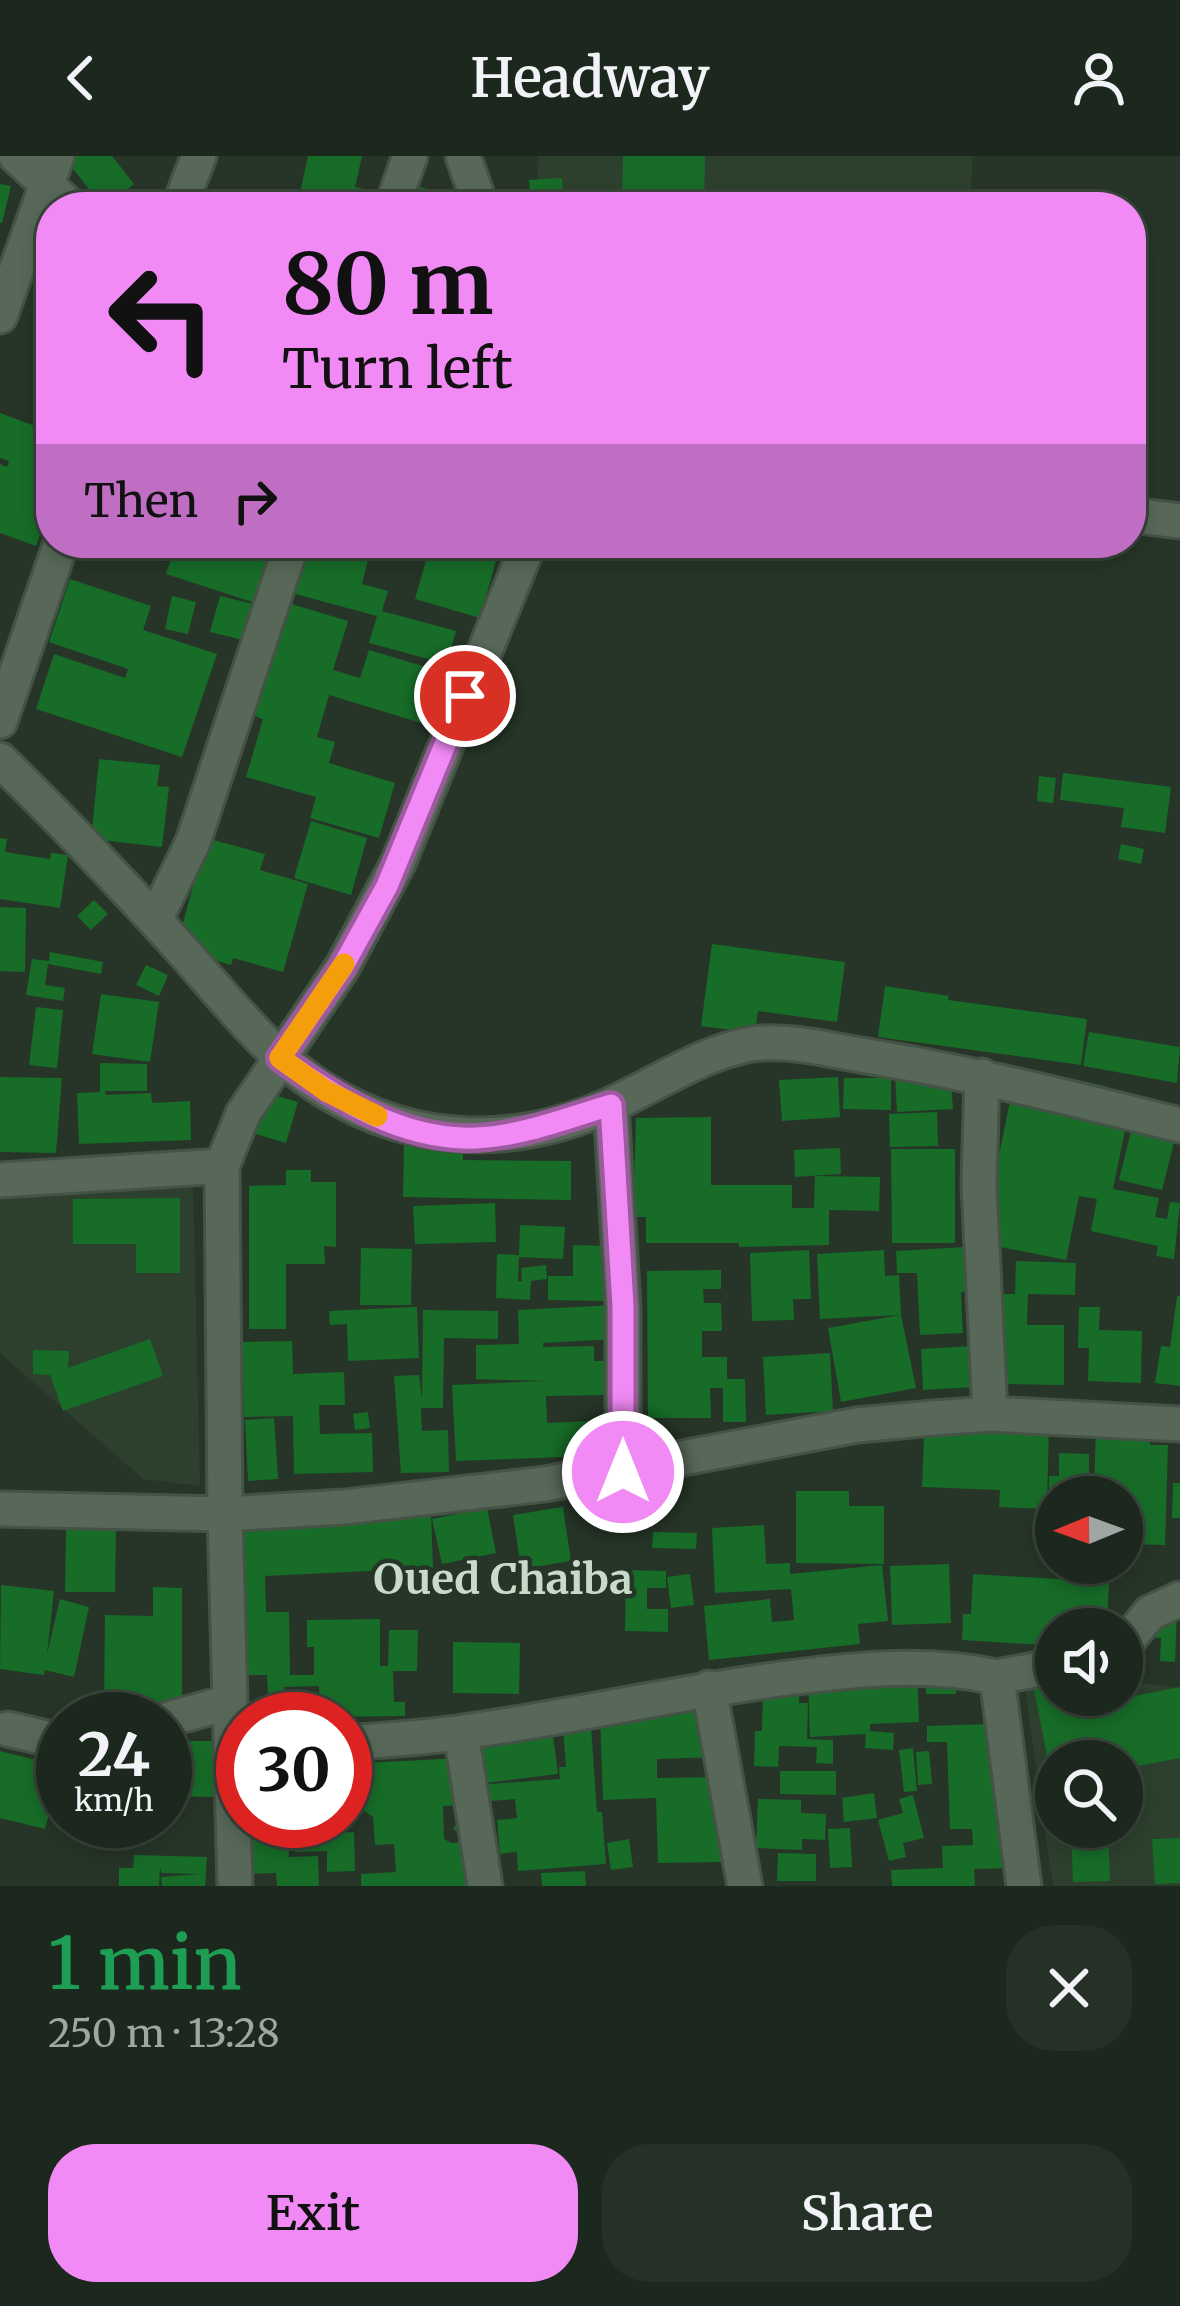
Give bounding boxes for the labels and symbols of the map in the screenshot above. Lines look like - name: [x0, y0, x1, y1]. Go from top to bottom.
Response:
- pin: [414, 645, 516, 747]
- position arrow: [560, 1409, 686, 1535]
- north arrow: [1035, 1476, 1143, 1584]
- district label: Oued Chaiba: [373, 1553, 633, 1605]
- speed limit sign: 30: [216, 1692, 372, 1848]

